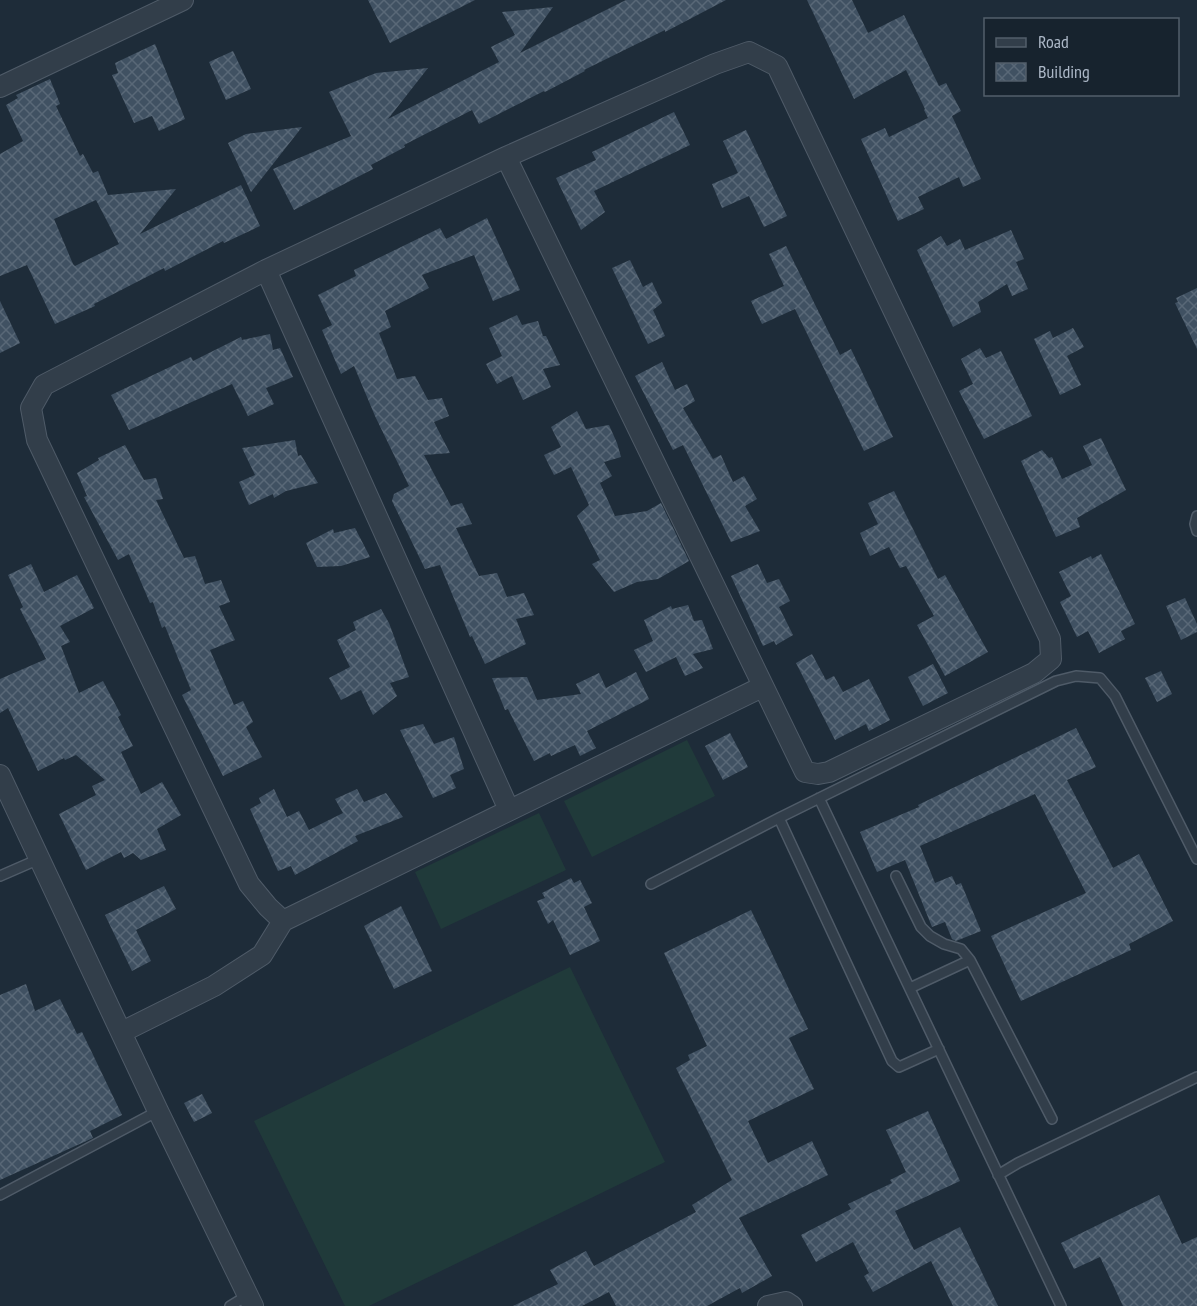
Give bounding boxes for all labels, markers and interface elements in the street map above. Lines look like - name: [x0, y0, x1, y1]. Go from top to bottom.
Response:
- legend: [984, 18, 1179, 96]
- text: Road: [1038, 30, 1069, 53]
- text: Building: [1038, 60, 1090, 83]

